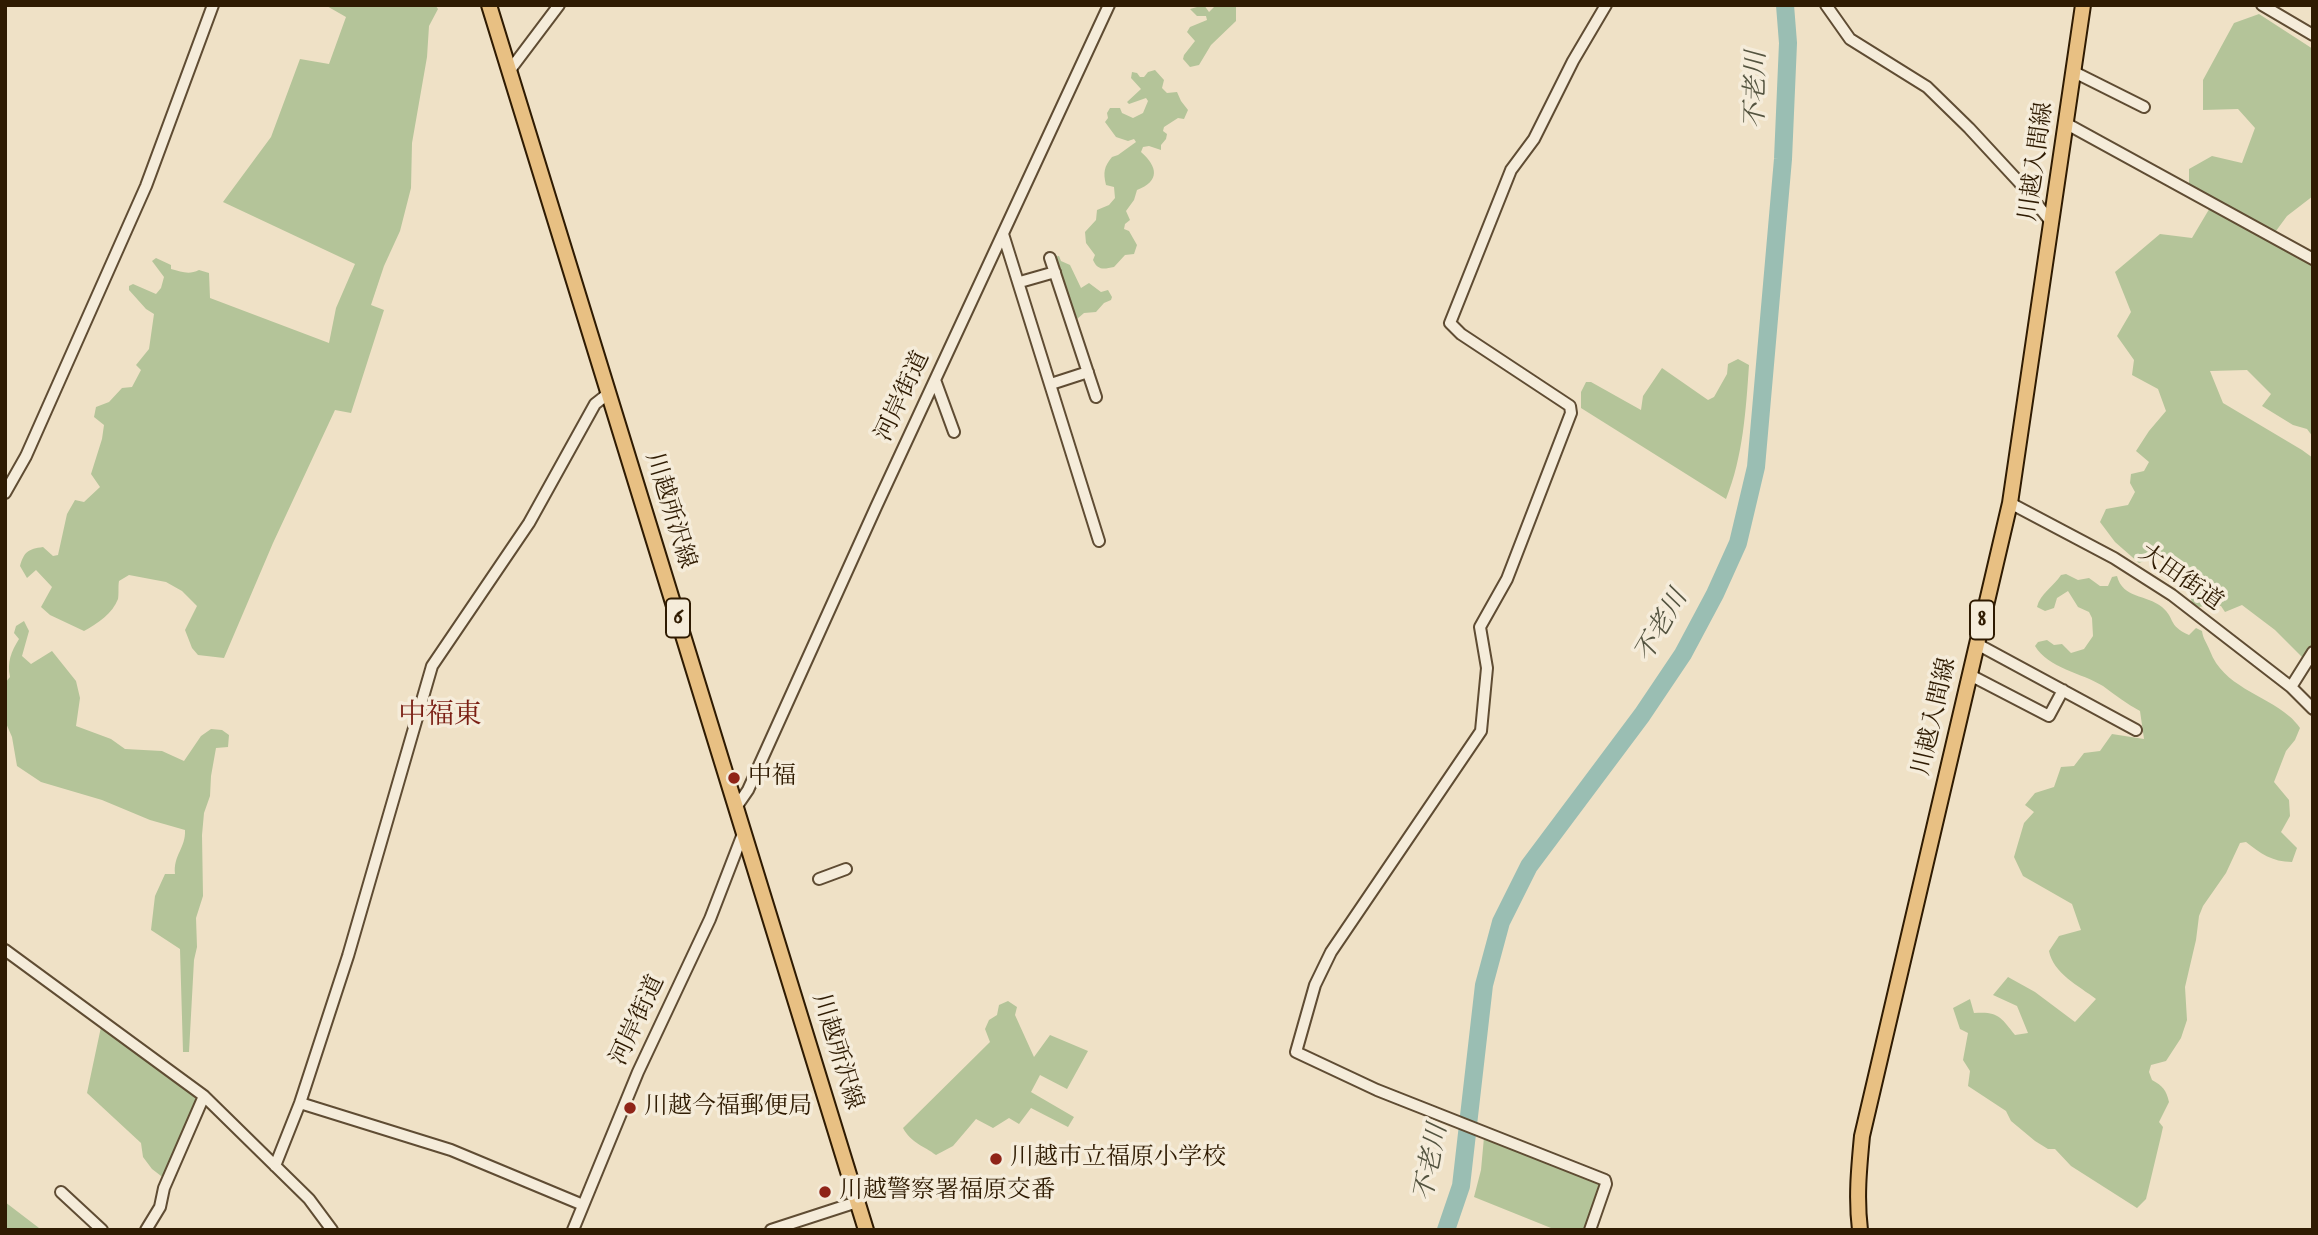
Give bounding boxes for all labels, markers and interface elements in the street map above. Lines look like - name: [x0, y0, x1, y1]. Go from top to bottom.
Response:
- water label: 不老川: [1742, 51, 1774, 129]
- street label: 川越入間線: [2015, 101, 2061, 223]
- street label: 河岸街道: [871, 347, 937, 447]
- street label: 川越所沢線: [638, 449, 700, 573]
- street label: 大田街道: [2132, 540, 2228, 618]
- water label: 不老川: [1630, 585, 1696, 669]
- road number: 6: [666, 598, 690, 638]
- road number: 8: [1970, 600, 1994, 640]
- street label: 川越入間線: [1908, 655, 1964, 779]
- district label: 中福東: [398, 700, 482, 734]
- place label: 中福: [748, 764, 796, 792]
- marker: 中福: [726, 770, 742, 786]
- street label: 河岸街道: [606, 971, 672, 1071]
- street label: 川越所沢線: [805, 990, 867, 1114]
- place label: 川越今福郵便局: [644, 1094, 812, 1122]
- marker: 川越今福郵便局: [622, 1100, 638, 1116]
- water label: 不老川: [1410, 1122, 1456, 1204]
- place label: 川越市立福原小学校: [1010, 1145, 1226, 1173]
- marker: 川越市立福原小学校: [988, 1151, 1004, 1167]
- place label: 川越警察署福原交番: [839, 1178, 1055, 1206]
- marker: 川越警察署福原交番: [817, 1184, 833, 1200]

